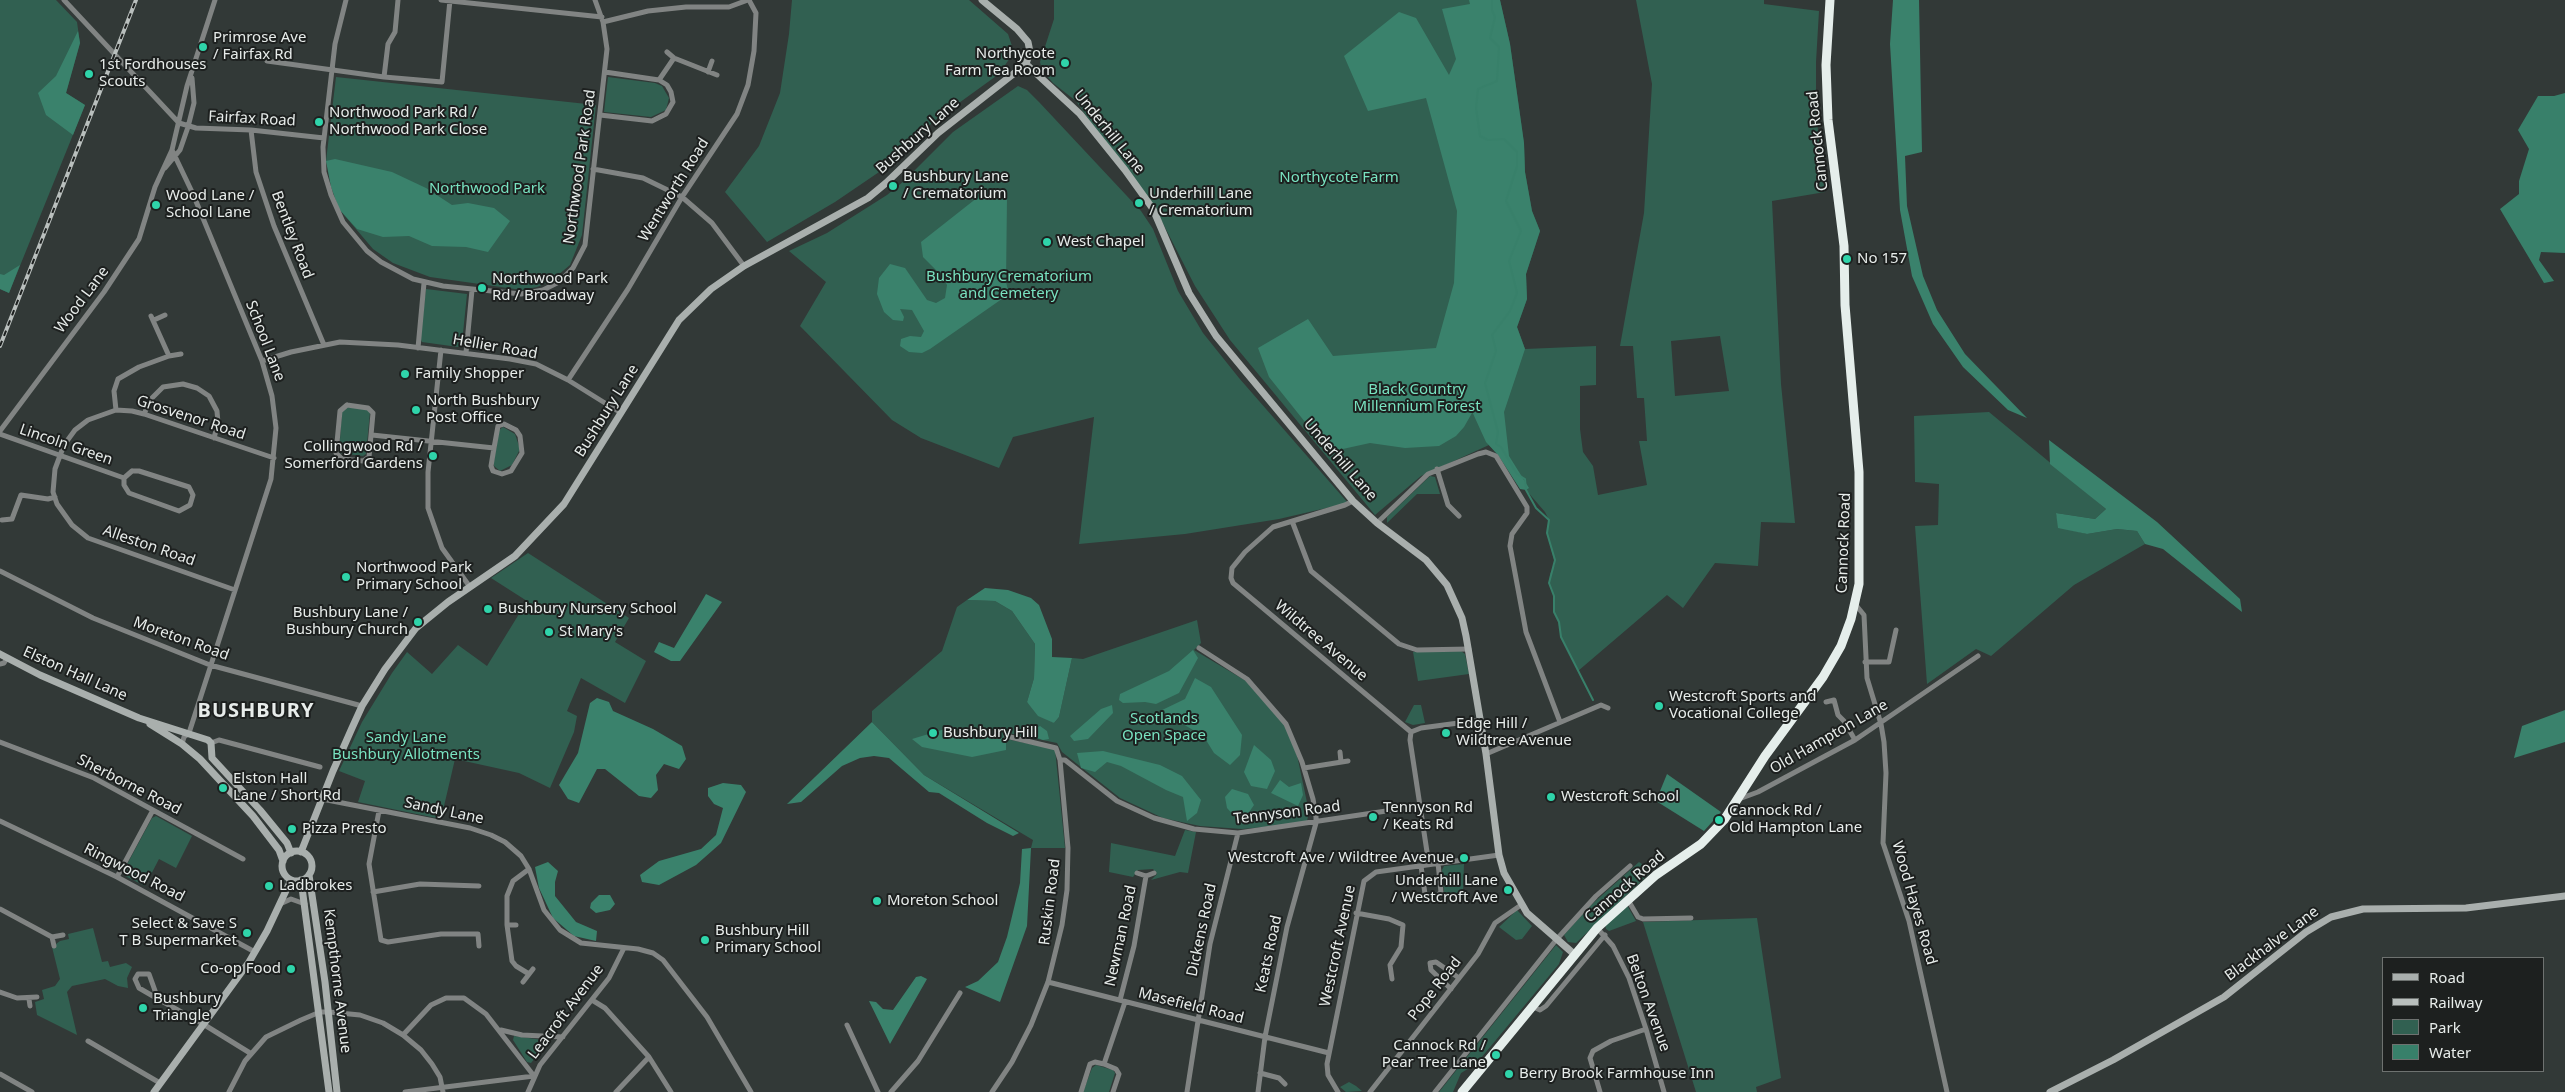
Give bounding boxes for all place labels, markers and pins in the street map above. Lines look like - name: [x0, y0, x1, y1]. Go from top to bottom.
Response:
- place label: Primrose Ave / Fairfax Rd: [213, 29, 306, 64]
- marker: Primrose Ave / Fairfax Rd: [197, 41, 209, 53]
- place label: Northycote Farm Tea Room: [945, 45, 1055, 80]
- place label: 1st Fordhouses Scouts: [99, 56, 207, 91]
- marker: Northycote Farm Tea Room: [1059, 57, 1071, 69]
- marker: 1st Fordhouses Scouts: [83, 68, 95, 80]
- place label: Northwood Park Rd / Northwood Park Close: [329, 104, 487, 139]
- marker: Northwood Park Rd / Northwood Park Close: [313, 116, 325, 128]
- place label: Bushbury Lane / Crematorium: [903, 168, 1009, 203]
- marker: Bushbury Lane / Crematorium: [887, 180, 899, 192]
- place label: Underhill Lane / Crematorium: [1149, 185, 1253, 220]
- place label: Wood Lane / School Lane: [166, 187, 254, 222]
- marker: Underhill Lane / Crematorium: [1133, 197, 1145, 209]
- marker: Wood Lane / School Lane: [150, 199, 162, 211]
- place label: West Chapel: [1057, 233, 1144, 251]
- marker: West Chapel: [1041, 236, 1053, 248]
- place label: No 157: [1857, 250, 1907, 268]
- marker: No 157: [1841, 253, 1853, 265]
- place label: Northwood Park Rd / Broadway: [492, 270, 608, 305]
- marker: Northwood Park Rd / Broadway: [476, 282, 488, 294]
- place label: Family Shopper: [415, 365, 524, 383]
- marker: Family Shopper: [399, 368, 411, 380]
- place label: North Bushbury Post Office: [426, 392, 539, 427]
- marker: North Bushbury Post Office: [410, 404, 422, 416]
- place label: Collingwood Rd / Somerford Gardens: [284, 438, 423, 473]
- marker: Collingwood Rd / Somerford Gardens: [427, 450, 439, 462]
- place label: Northwood Park Primary School: [356, 559, 472, 594]
- marker: Northwood Park Primary School: [340, 571, 352, 583]
- place label: Bushbury Nursery School: [498, 600, 677, 618]
- marker: Bushbury Nursery School: [482, 603, 494, 615]
- place label: Bushbury Lane / Bushbury Church: [286, 604, 408, 639]
- marker: Bushbury Lane / Bushbury Church: [412, 616, 424, 628]
- place label: St Mary's: [559, 623, 623, 641]
- marker: St Mary's: [543, 626, 555, 638]
- place label: Westcroft Sports and Vocational College: [1669, 688, 1816, 723]
- marker: Westcroft Sports and Vocational College: [1653, 700, 1665, 712]
- place label: Edge Hill / Wildtree Avenue: [1456, 715, 1572, 750]
- place label: Bushbury Hill: [943, 724, 1037, 742]
- marker: Bushbury Hill: [927, 727, 939, 739]
- marker: Edge Hill / Wildtree Avenue: [1440, 727, 1452, 739]
- place label: Elston Hall Lane / Short Rd: [233, 770, 341, 805]
- marker: Elston Hall Lane / Short Rd: [217, 782, 229, 794]
- place label: Westcroft School: [1561, 788, 1679, 806]
- marker: Westcroft School: [1545, 791, 1557, 803]
- place label: Tennyson Rd / Keats Rd: [1383, 799, 1473, 834]
- place label: Cannock Rd / Old Hampton Lane: [1729, 802, 1862, 837]
- marker: Tennyson Rd / Keats Rd: [1367, 811, 1379, 823]
- marker: Cannock Rd / Old Hampton Lane: [1713, 814, 1725, 826]
- place label: Pizza Presto: [302, 820, 386, 838]
- marker: Pizza Presto: [286, 823, 298, 835]
- place label: Westcroft Ave / Wildtree Avenue: [1228, 849, 1454, 867]
- marker: Westcroft Ave / Wildtree Avenue: [1458, 852, 1470, 864]
- place label: Underhill Lane / Westcroft Ave: [1392, 872, 1498, 907]
- place label: Ladbrokes: [279, 877, 352, 895]
- marker: Ladbrokes: [263, 880, 275, 892]
- marker: Underhill Lane / Westcroft Ave: [1502, 884, 1514, 896]
- place label: Moreton School: [887, 892, 998, 910]
- marker: Moreton School: [871, 895, 883, 907]
- place label: Select & Save S T B Supermarket: [119, 915, 237, 950]
- place label: Bushbury Hill Primary School: [715, 922, 821, 957]
- marker: Select & Save S T B Supermarket: [241, 927, 253, 939]
- marker: Bushbury Hill Primary School: [699, 934, 711, 946]
- place label: Co-op Food: [200, 960, 281, 978]
- marker: Co-op Food: [285, 963, 297, 975]
- place label: Bushbury Triangle: [153, 990, 221, 1025]
- marker: Bushbury Triangle: [137, 1002, 149, 1014]
- place label: Cannock Rd / Pear Tree Lane: [1382, 1037, 1486, 1072]
- marker: Cannock Rd / Pear Tree Lane: [1490, 1049, 1502, 1061]
- place label: Berry Brook Farmhouse Inn: [1519, 1065, 1714, 1083]
- marker: Berry Brook Farmhouse Inn: [1503, 1068, 1515, 1080]

